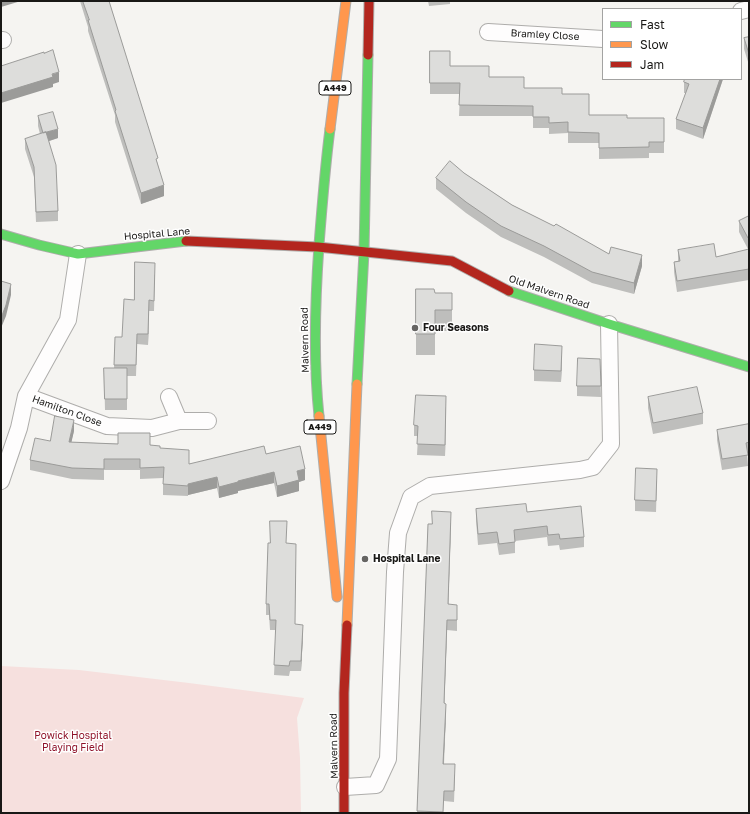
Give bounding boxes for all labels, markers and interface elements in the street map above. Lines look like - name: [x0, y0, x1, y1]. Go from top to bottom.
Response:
- legend: [602, 8, 742, 80]
- text: Fast: [640, 17, 665, 32]
- street label: Bramley Close: [510, 27, 580, 43]
- text: Slow: [640, 37, 668, 52]
- text: Jam: [640, 57, 664, 72]
- road number: A449: [319, 81, 351, 95]
- street label: Hospital Lane: [123, 225, 191, 243]
- street label: Old Malvern Road: [507, 273, 591, 311]
- street label: Malvern Road: [298, 307, 312, 373]
- place label: Four Seasons: [423, 322, 489, 334]
- marker: Four Seasons: [410, 323, 420, 333]
- street label: Hamilton Close: [30, 393, 104, 429]
- road number: A449: [304, 420, 336, 434]
- place label: Hospital Lane: [373, 553, 440, 565]
- marker: Hospital Lane: [360, 554, 370, 564]
- street label: Malvern Road: [327, 713, 341, 779]
- park label: Powick Hospital Playing Field: [34, 730, 112, 754]

